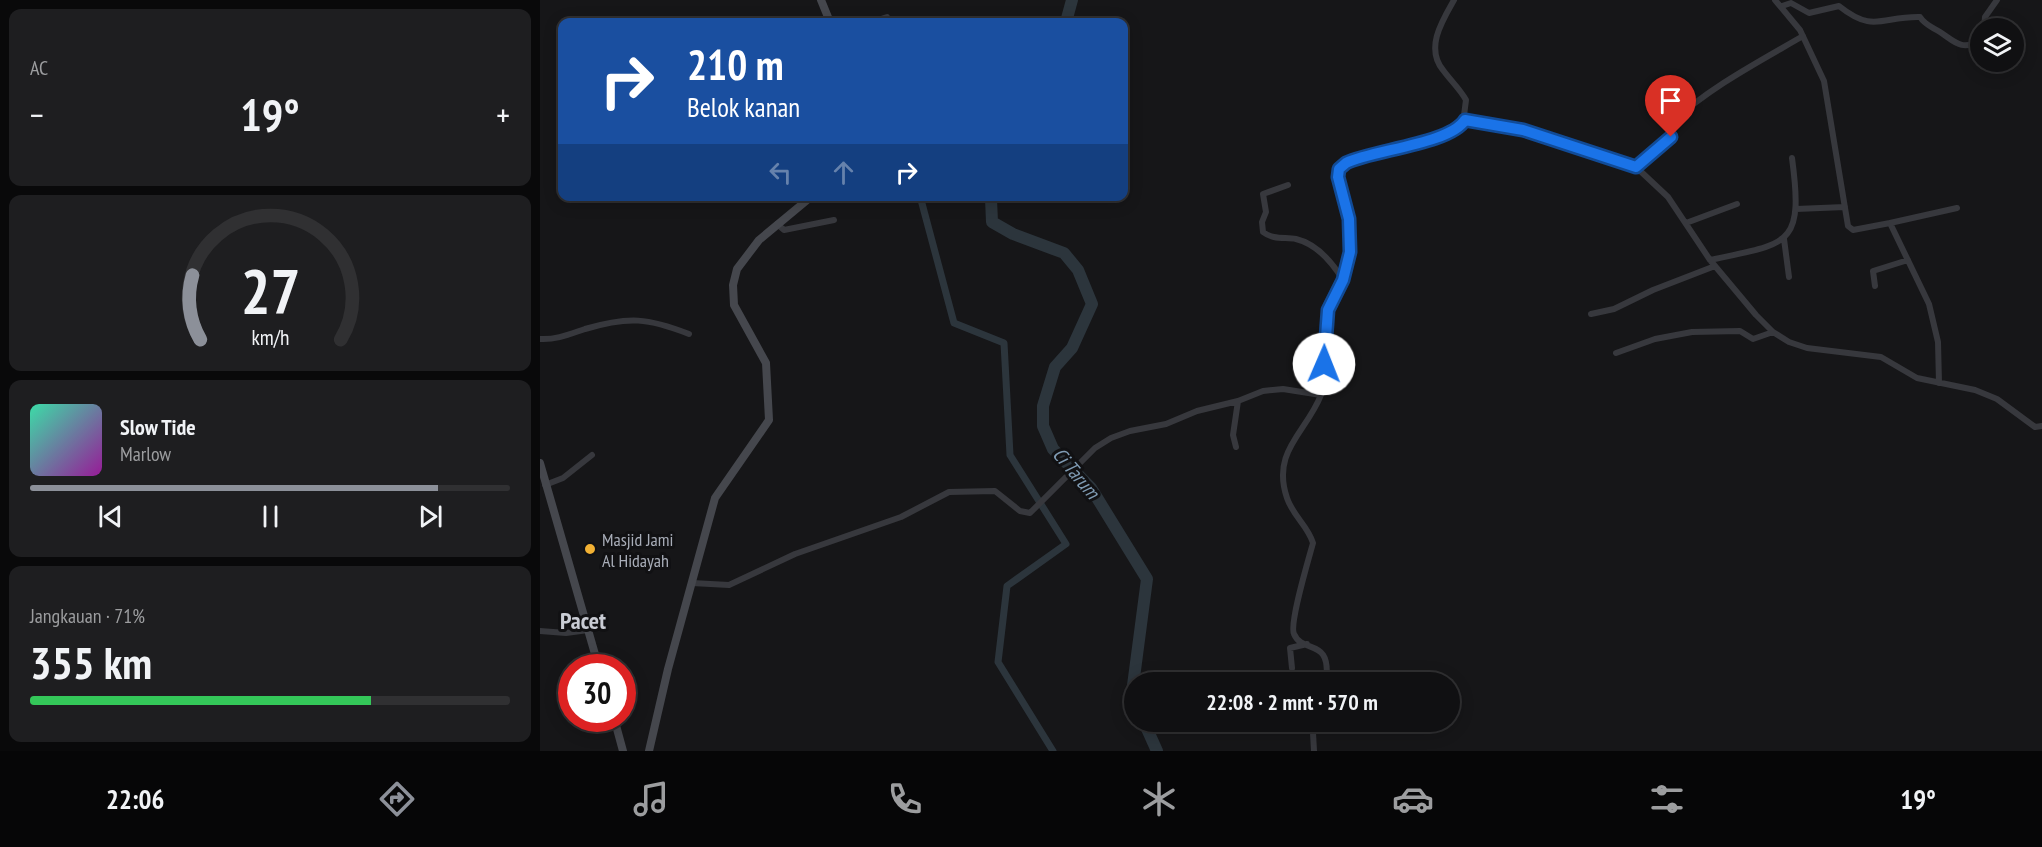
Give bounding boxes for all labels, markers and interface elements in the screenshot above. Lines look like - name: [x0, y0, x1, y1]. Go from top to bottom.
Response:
- map controls: [1970, 18, 2024, 72]
- button: layers: [1970, 18, 2024, 72]
- text: 210 m: [687, 37, 784, 92]
- icon: right: [588, 42, 666, 120]
- text: AC: [30, 55, 48, 81]
- pin: [1645, 75, 1696, 137]
- icon: arrive: [1654, 84, 1687, 117]
- text: 19°: [240, 85, 300, 143]
- text: Belok kanan: [687, 90, 800, 124]
- text: −: [30, 93, 44, 136]
- text: +: [496, 93, 510, 136]
- icon: left: [764, 156, 797, 189]
- icon: ahead: [827, 156, 860, 189]
- icon: right: [890, 156, 923, 189]
- text: 27: [240, 250, 300, 331]
- text: km/h: [251, 323, 289, 351]
- position arrow: [1292, 332, 1356, 396]
- text: Slow Tide: [120, 413, 196, 441]
- text: Marlow: [120, 441, 171, 467]
- water label: Ci Tarum: [1047, 442, 1106, 505]
- icon: previous: [94, 500, 127, 533]
- icon: pause: [254, 500, 287, 533]
- icon: next: [414, 500, 447, 533]
- place label: Masjid Jami Al Hidayah: [602, 528, 673, 572]
- marker: Masjid Jami Al Hidayah: [583, 542, 597, 556]
- text: Jangkauan · 71%: [30, 603, 145, 629]
- district label: Pacet: [560, 605, 606, 636]
- text: 355 km: [30, 633, 152, 691]
- speed limit sign: 30: [558, 654, 636, 732]
- text: 22:08 · 2 mnt · 570 m: [1206, 688, 1378, 716]
- icon: directions: [376, 778, 418, 820]
- icon: music: [630, 778, 672, 820]
- icon: phone: [884, 778, 926, 820]
- icon: climate: [1138, 778, 1180, 820]
- icon: car: [1392, 778, 1434, 820]
- icon: filters: [1646, 778, 1688, 820]
- text: 22:06: [106, 782, 164, 816]
- text: 19°: [1900, 782, 1936, 816]

